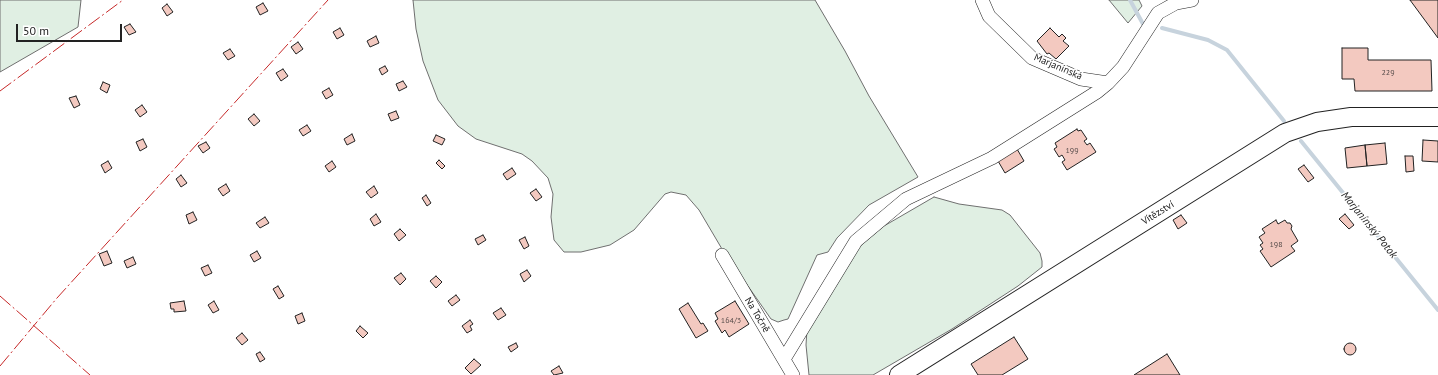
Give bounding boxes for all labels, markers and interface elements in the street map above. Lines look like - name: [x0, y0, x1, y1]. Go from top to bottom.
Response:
- scale bar: [18, 16, 124, 42]
- text: 50 m: [23, 23, 49, 38]
- street label: Marjanínská: [1032, 51, 1084, 83]
- house number: 229: [1381, 68, 1395, 78]
- house number: 199: [1065, 146, 1079, 156]
- water label: Marjanínský Potok: [1338, 189, 1400, 261]
- street label: Vítězství: [1140, 198, 1176, 228]
- house number: 198: [1269, 240, 1283, 250]
- street label: Na Točně: [742, 295, 772, 335]
- house number: 164/3: [721, 316, 741, 326]

